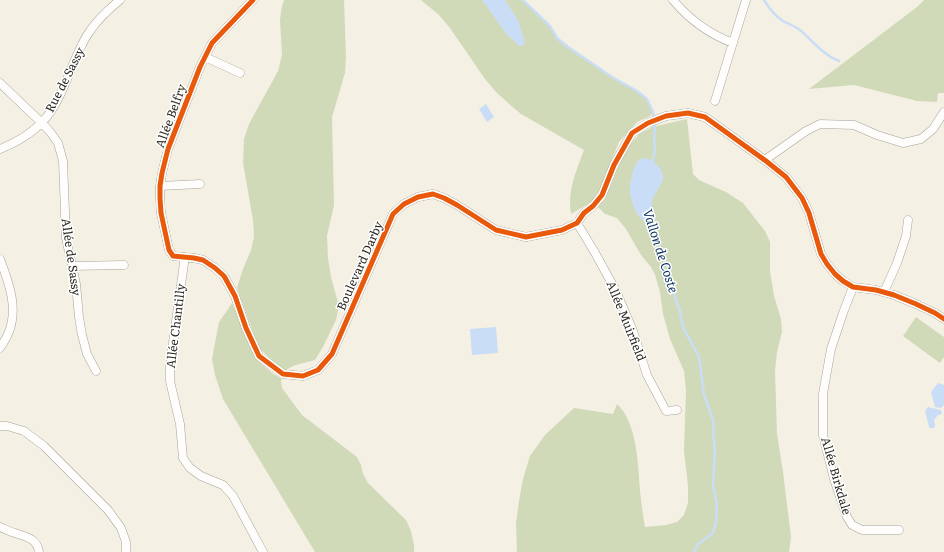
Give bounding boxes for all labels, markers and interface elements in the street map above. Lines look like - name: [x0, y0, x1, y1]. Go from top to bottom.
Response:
- street label: Rue de Sassy: [40, 44, 88, 115]
- street label: Allée Belfry: [150, 81, 190, 150]
- water label: Vallon de Coste: [639, 206, 684, 295]
- street label: Allée de Sassy: [58, 217, 86, 297]
- street label: Boulevard Darby: [331, 218, 387, 313]
- street label: Allée Muirfield: [603, 278, 651, 364]
- street label: Allée Chantilly: [161, 282, 189, 369]
- street label: Allée Birkdale: [817, 435, 857, 517]

